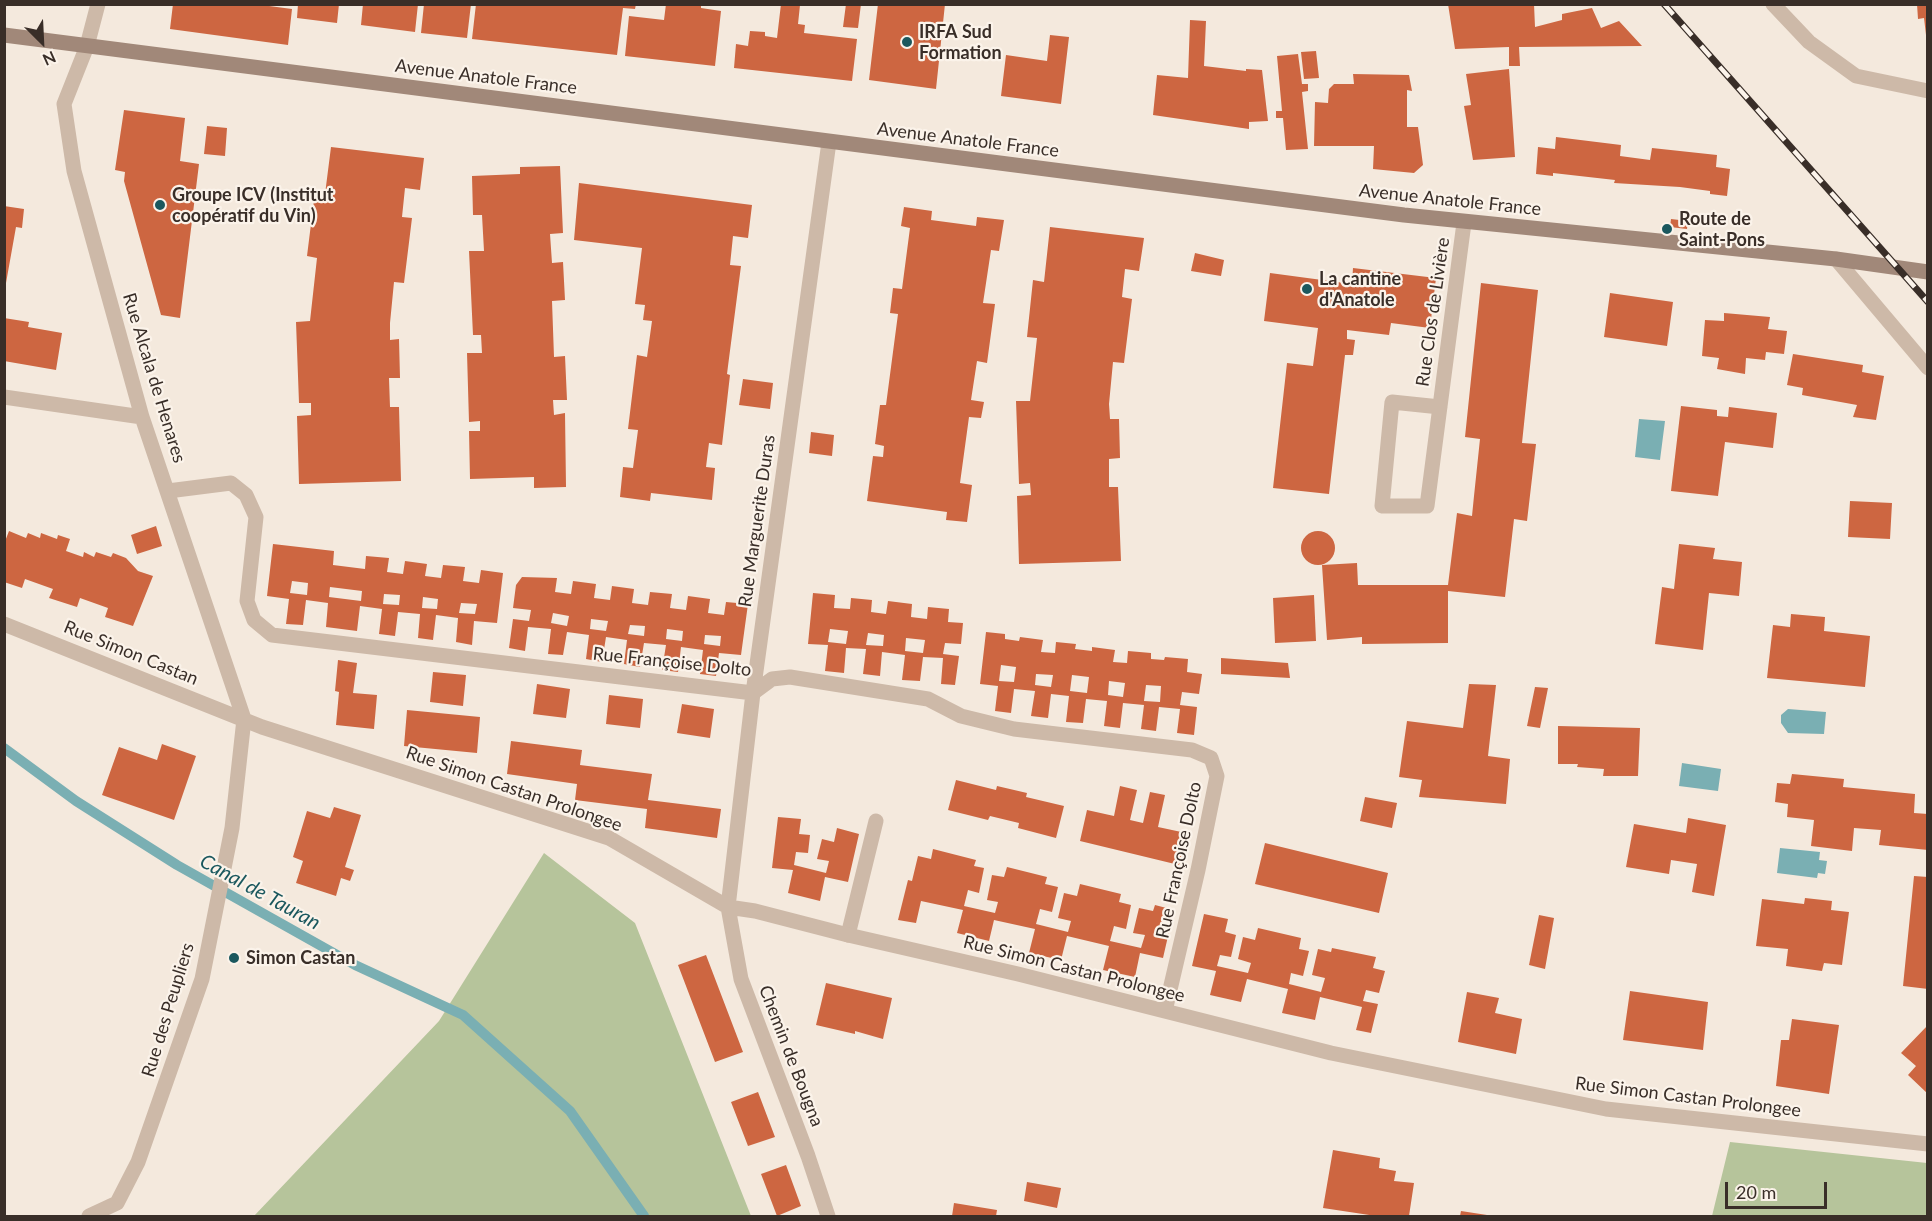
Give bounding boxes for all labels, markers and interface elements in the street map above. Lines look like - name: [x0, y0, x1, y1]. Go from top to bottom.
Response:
- north arrow: [12, 12, 72, 72]
- place label: IRFA Sud Formation: [919, 21, 1002, 63]
- marker: IRFA Sud Formation: [900, 35, 914, 49]
- text: N: [40, 48, 59, 70]
- street label: Avenue Anatole France: [394, 55, 578, 99]
- street label: Avenue Anatole France: [876, 118, 1060, 162]
- street label: Avenue Anatole France: [1358, 180, 1542, 220]
- place label: Groupe ICV (Institut coopératif du Vin): [172, 184, 334, 226]
- marker: Groupe ICV (Institut coopératif du Vin): [153, 198, 167, 212]
- place label: Route de Saint-Pons: [1679, 208, 1765, 250]
- marker: Route de Saint-Pons: [1660, 222, 1674, 236]
- street label: Rue Clos de Livière: [1412, 236, 1454, 388]
- place label: La cantine d'Anatole: [1319, 268, 1401, 310]
- marker: La cantine d'Anatole: [1300, 282, 1314, 296]
- street label: Rue Alcala de Henares: [118, 290, 190, 466]
- street label: Rue Marguerite Duras: [734, 433, 780, 609]
- street label: Rue Simon Castan: [61, 616, 201, 690]
- street label: Rue Françoise Dolto: [592, 643, 752, 681]
- street label: Rue Simon Castan Prolongee: [403, 742, 625, 836]
- street label: Rue Françoise Dolto: [1152, 780, 1206, 940]
- water label: Canal de Tauran: [196, 849, 324, 935]
- street label: Rue Simon Castan Prolongee: [961, 931, 1187, 1007]
- street label: Rue des Peupliers: [137, 940, 199, 1080]
- place label: Simon Castan: [246, 947, 355, 969]
- marker: Simon Castan: [227, 951, 241, 965]
- street label: Chemin de Bougna: [754, 982, 828, 1130]
- street label: Rue Simon Castan Prolongee: [1574, 1072, 1802, 1122]
- scale bar: [1728, 1170, 1830, 1208]
- text: 20 m: [1736, 1181, 1776, 1203]

